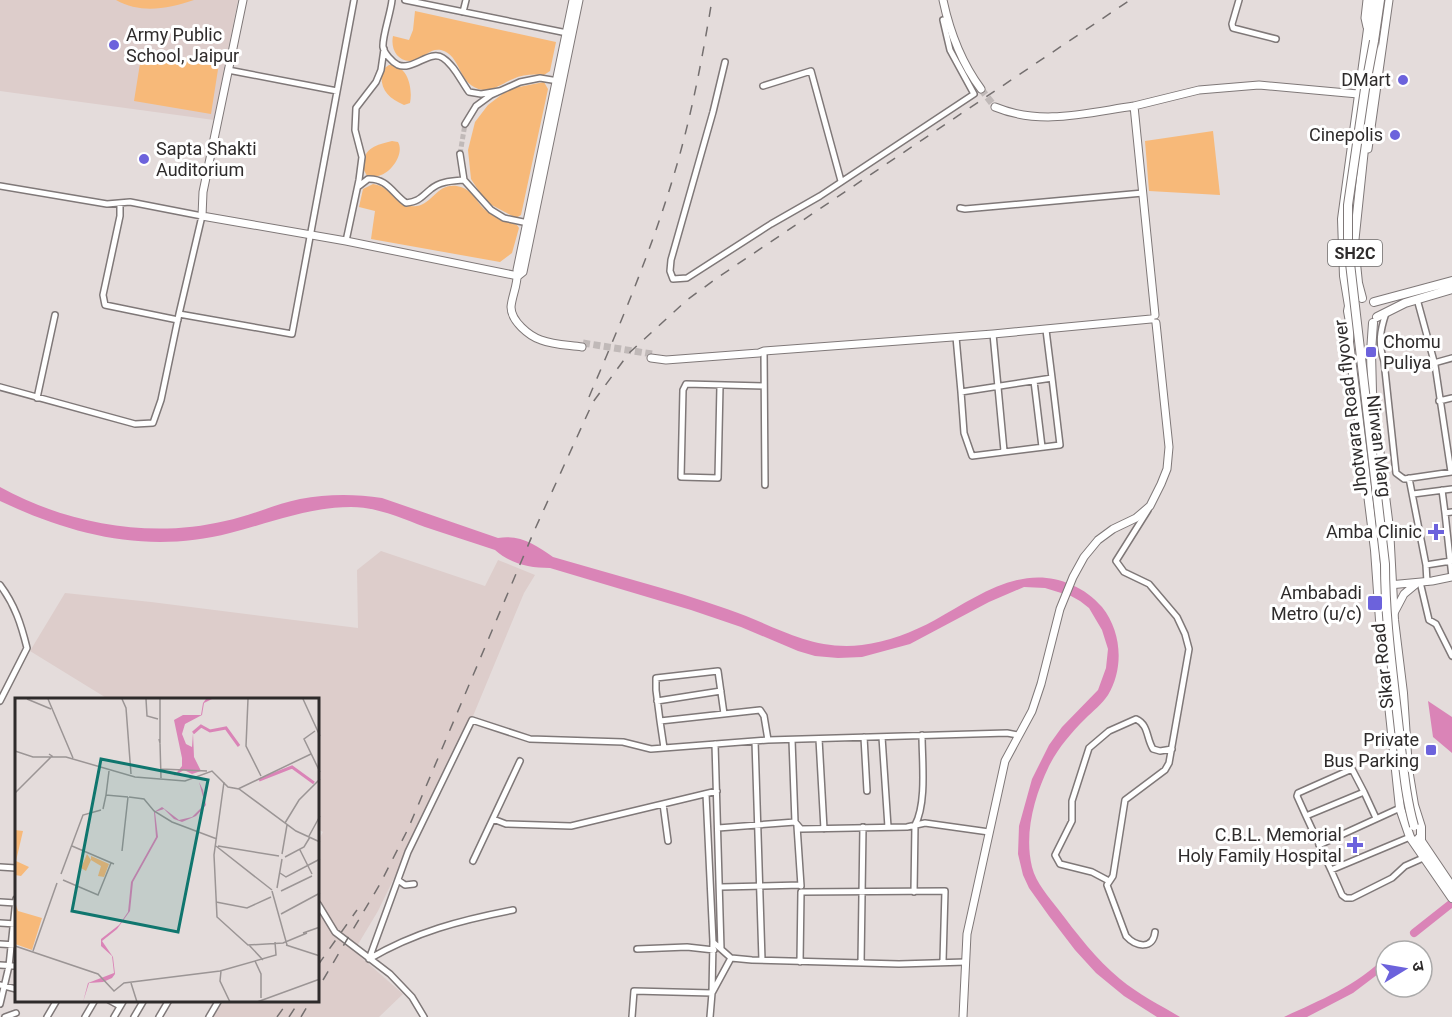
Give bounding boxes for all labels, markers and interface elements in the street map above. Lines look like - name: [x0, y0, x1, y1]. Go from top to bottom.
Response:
- place label: Army Public School, Jaipur: [126, 24, 239, 66]
- marker: Army Public School, Jaipur: [107, 38, 121, 52]
- place label: DMart: [1341, 69, 1391, 90]
- marker: DMart: [1396, 73, 1410, 87]
- place label: Cinepolis: [1309, 124, 1383, 145]
- marker: Cinepolis: [1388, 128, 1402, 142]
- place label: Sapta Shakti Auditorium: [156, 138, 257, 180]
- marker: Sapta Shakti Auditorium: [137, 152, 151, 166]
- road number: SH2C: [1328, 240, 1382, 266]
- street label: Jhotwara Road flyover: [1329, 318, 1372, 498]
- place label: Chomu Puliya: [1383, 331, 1441, 373]
- marker: Chomu Puliya: [1364, 345, 1378, 359]
- street label: Nirwan Marg: [1363, 394, 1396, 498]
- place label: Amba Clinic: [1326, 521, 1422, 542]
- marker: Amba Clinic: [1427, 523, 1445, 541]
- place label: Ambabadi Metro (u/c): [1271, 582, 1362, 625]
- marker: Ambabadi Metro (u/c): [1366, 594, 1384, 612]
- street label: Sikar Road: [1368, 622, 1397, 710]
- inset map: [15, 698, 320, 1002]
- place label: Private Bus Parking: [1323, 729, 1419, 771]
- marker: Private Bus Parking: [1424, 743, 1438, 757]
- place label: C.B.L. Memorial Holy Family Hospital: [1178, 824, 1342, 866]
- marker: C.B.L. Memorial Holy Family Hospital: [1346, 836, 1364, 854]
- north arrow: [1374, 939, 1434, 999]
- text: उ: [1408, 960, 1429, 973]

